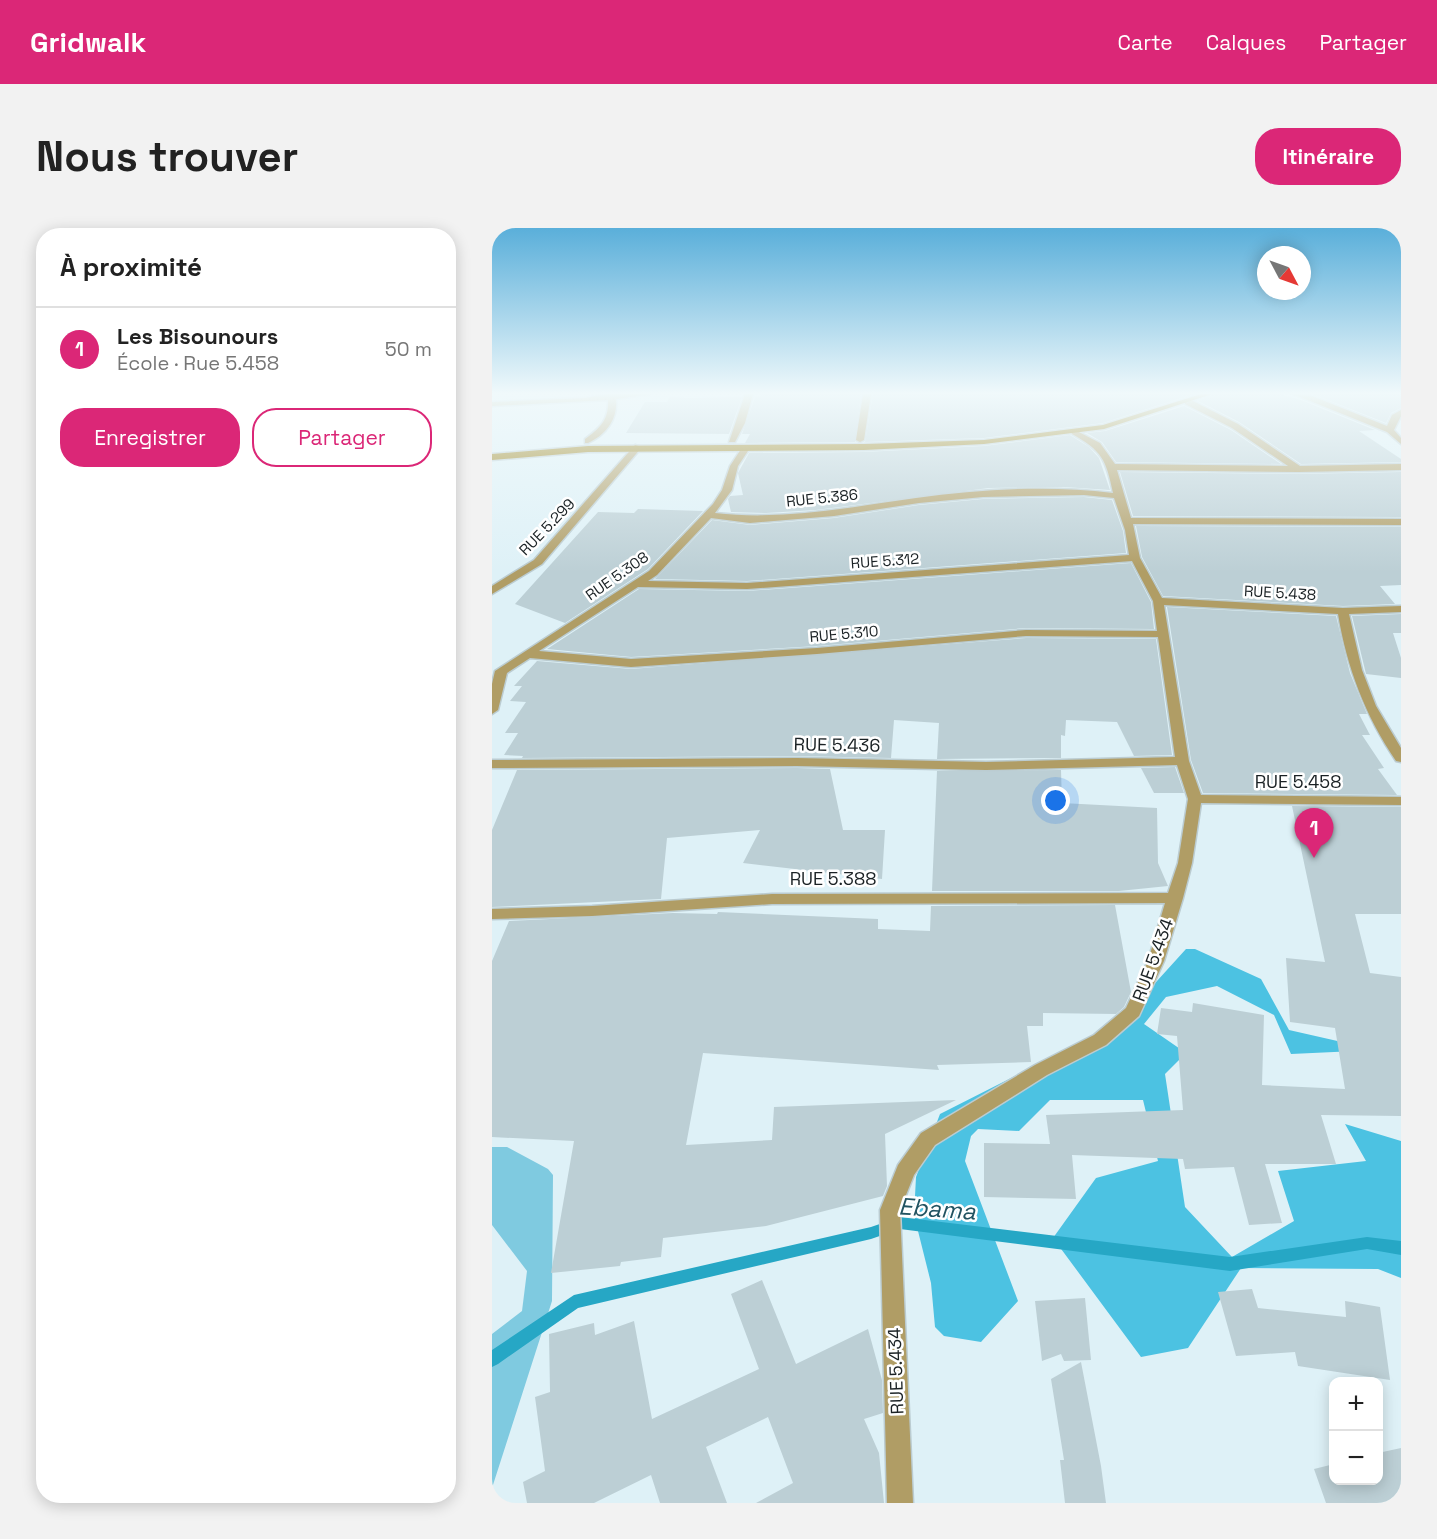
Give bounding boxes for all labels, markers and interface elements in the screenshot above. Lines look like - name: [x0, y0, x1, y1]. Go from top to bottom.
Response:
- text: Gridwalk: [30, 24, 146, 60]
- text: Carte: [1118, 29, 1173, 56]
- text: Calques: [1206, 29, 1286, 56]
- text: Partager: [1319, 29, 1407, 56]
- button: Itinéraire: [1255, 128, 1401, 185]
- text: Nous trouver: [36, 130, 298, 183]
- north arrow: [1257, 246, 1311, 300]
- text: À proximité: [60, 250, 202, 284]
- text: Les Bisounours: [117, 322, 278, 350]
- text: 1: [75, 336, 84, 362]
- text: 50 m: [385, 336, 432, 362]
- text: École · Rue 5.458: [117, 350, 279, 376]
- button: Enregistrer: [60, 408, 240, 467]
- button: Partager: [252, 408, 432, 467]
- street label: RUE 5.386: [785, 484, 859, 511]
- street label: RUE 5.299: [515, 494, 578, 559]
- street label: RUE 5.308: [582, 547, 652, 604]
- street label: RUE 5.312: [850, 549, 920, 572]
- street label: RUE 5.438: [1243, 581, 1317, 604]
- street label: RUE 5.310: [809, 621, 879, 646]
- street label: RUE 5.436: [794, 732, 880, 757]
- street label: RUE 5.458: [1255, 770, 1341, 793]
- your location: [1041, 786, 1070, 815]
- pin: 1: [1294, 808, 1334, 858]
- street label: RUE 5.388: [790, 867, 876, 890]
- street label: RUE 5.434: [1127, 915, 1178, 1005]
- water label: Ebama: [897, 1190, 977, 1227]
- street label: RUE 5.434: [882, 1327, 909, 1415]
- map controls: [1329, 1377, 1383, 1485]
- button: +: [1329, 1377, 1383, 1431]
- button: −: [1329, 1431, 1383, 1485]

